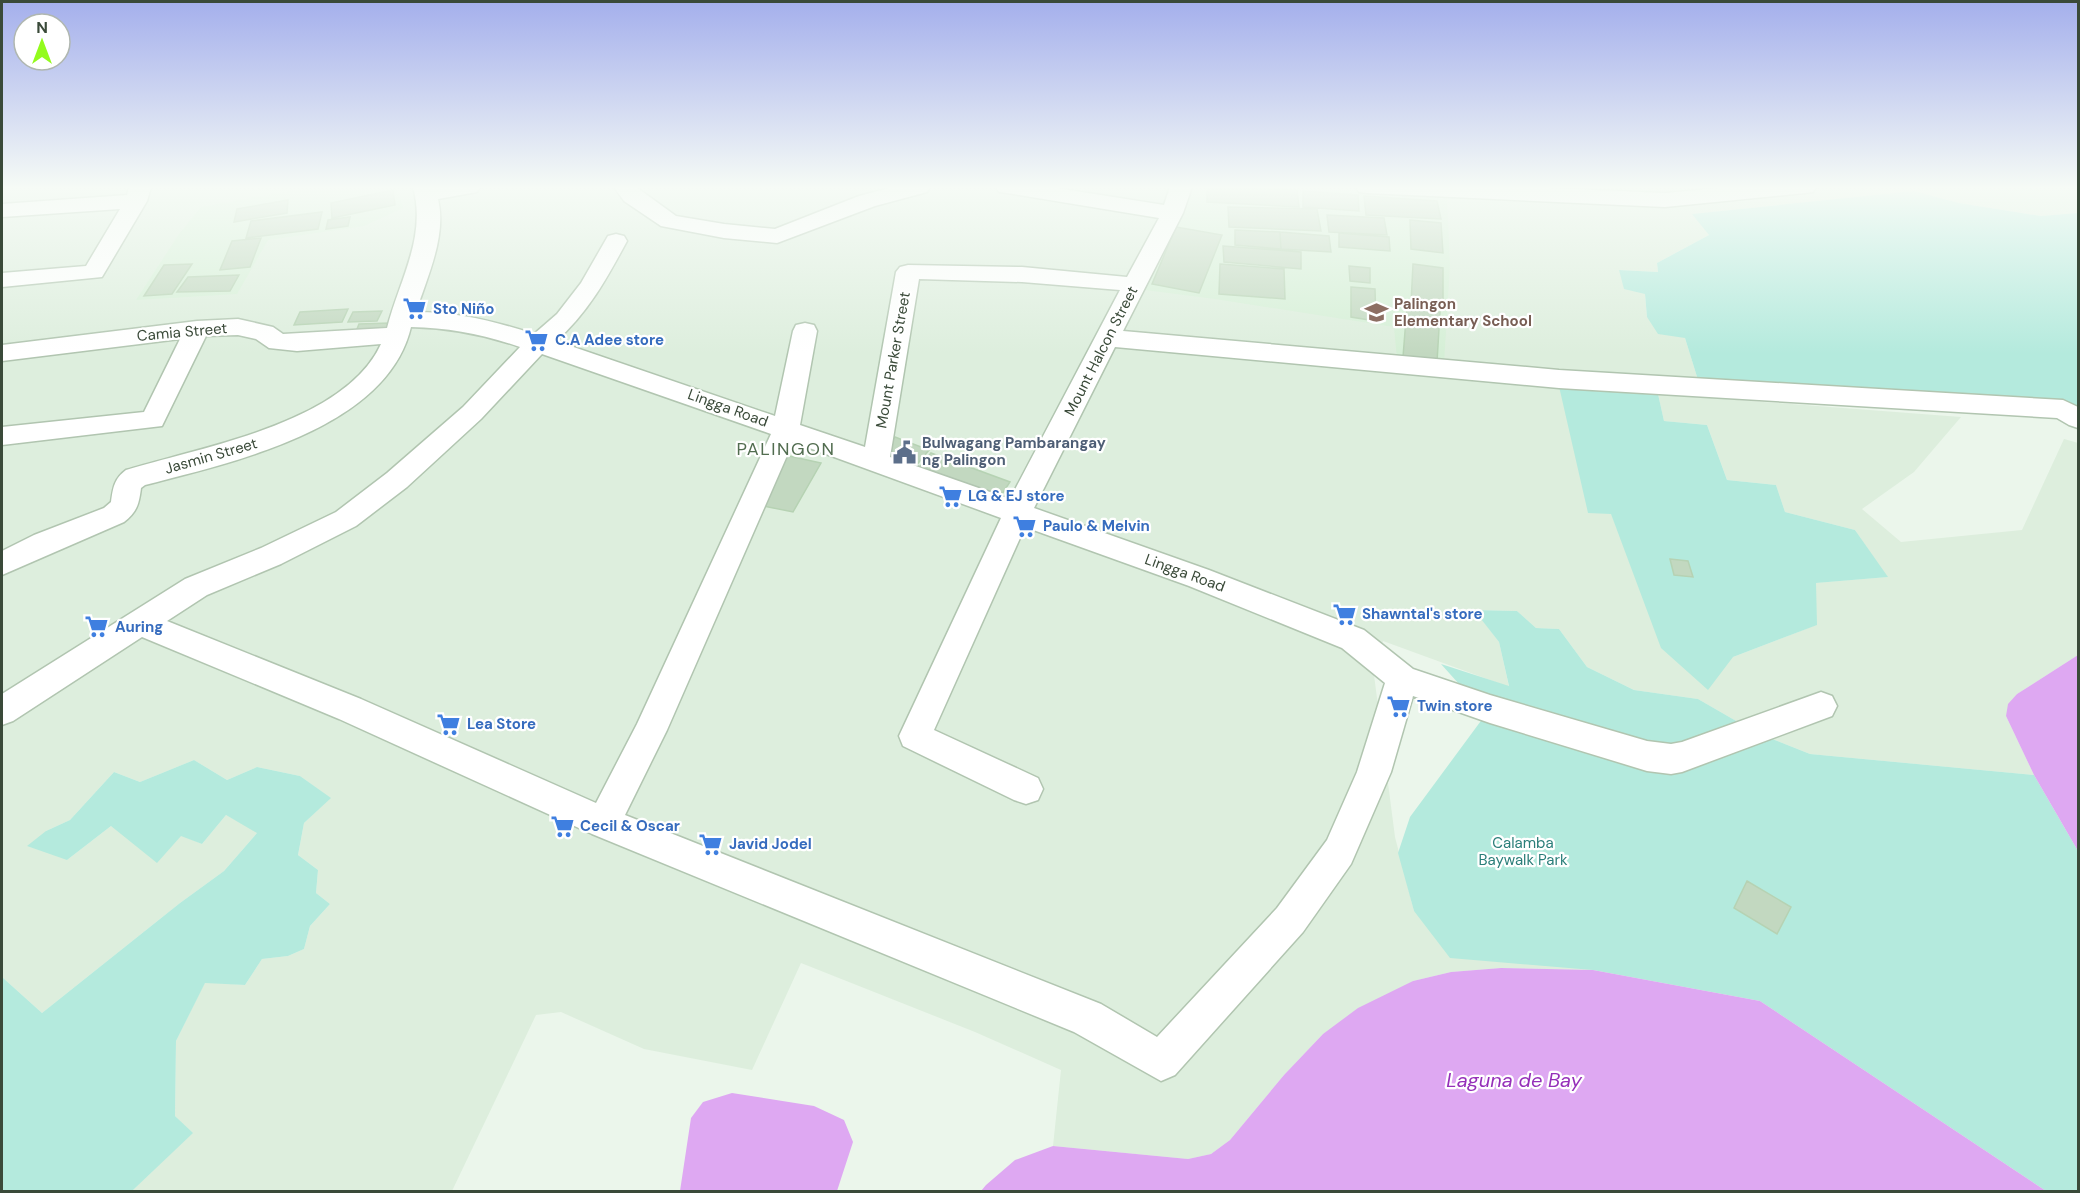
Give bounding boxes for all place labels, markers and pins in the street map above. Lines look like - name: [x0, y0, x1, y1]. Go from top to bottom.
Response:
- place label: Palingon Elementary School: [1394, 294, 1532, 331]
- supermarket icon: Sto Niño: [402, 296, 428, 322]
- place label: Sto Niño: [433, 299, 495, 319]
- school or university icon: Palingon Elementary School: [1363, 300, 1389, 326]
- supermarket icon: C.A Adee store: [524, 327, 550, 353]
- place label: C.A Adee store: [555, 330, 664, 350]
- place label: Bulwagang Pambarangay ng Palingon: [922, 433, 1106, 470]
- public building icon: Bulwagang Pambarangay ng Palingon: [891, 439, 917, 465]
- supermarket icon: LG & EJ store: [937, 483, 963, 509]
- place label: LG & EJ store: [968, 486, 1065, 506]
- supermarket icon: Paulo & Melvin: [1012, 513, 1038, 539]
- place label: Paulo & Melvin: [1043, 516, 1150, 536]
- supermarket icon: Shawntal's store: [1331, 601, 1357, 627]
- place label: Shawntal's store: [1362, 604, 1483, 624]
- supermarket icon: Auring: [84, 614, 110, 640]
- place label: Auring: [115, 617, 163, 637]
- supermarket icon: Twin store: [1386, 693, 1412, 719]
- place label: Twin store: [1417, 696, 1493, 716]
- supermarket icon: Lea Store: [436, 711, 462, 737]
- place label: Lea Store: [467, 714, 536, 734]
- supermarket icon: Cecil & Oscar: [549, 813, 575, 839]
- place label: Cecil & Oscar: [580, 816, 680, 836]
- supermarket icon: Javid Jodel: [698, 831, 724, 857]
- place label: Javid Jodel: [729, 834, 812, 854]

